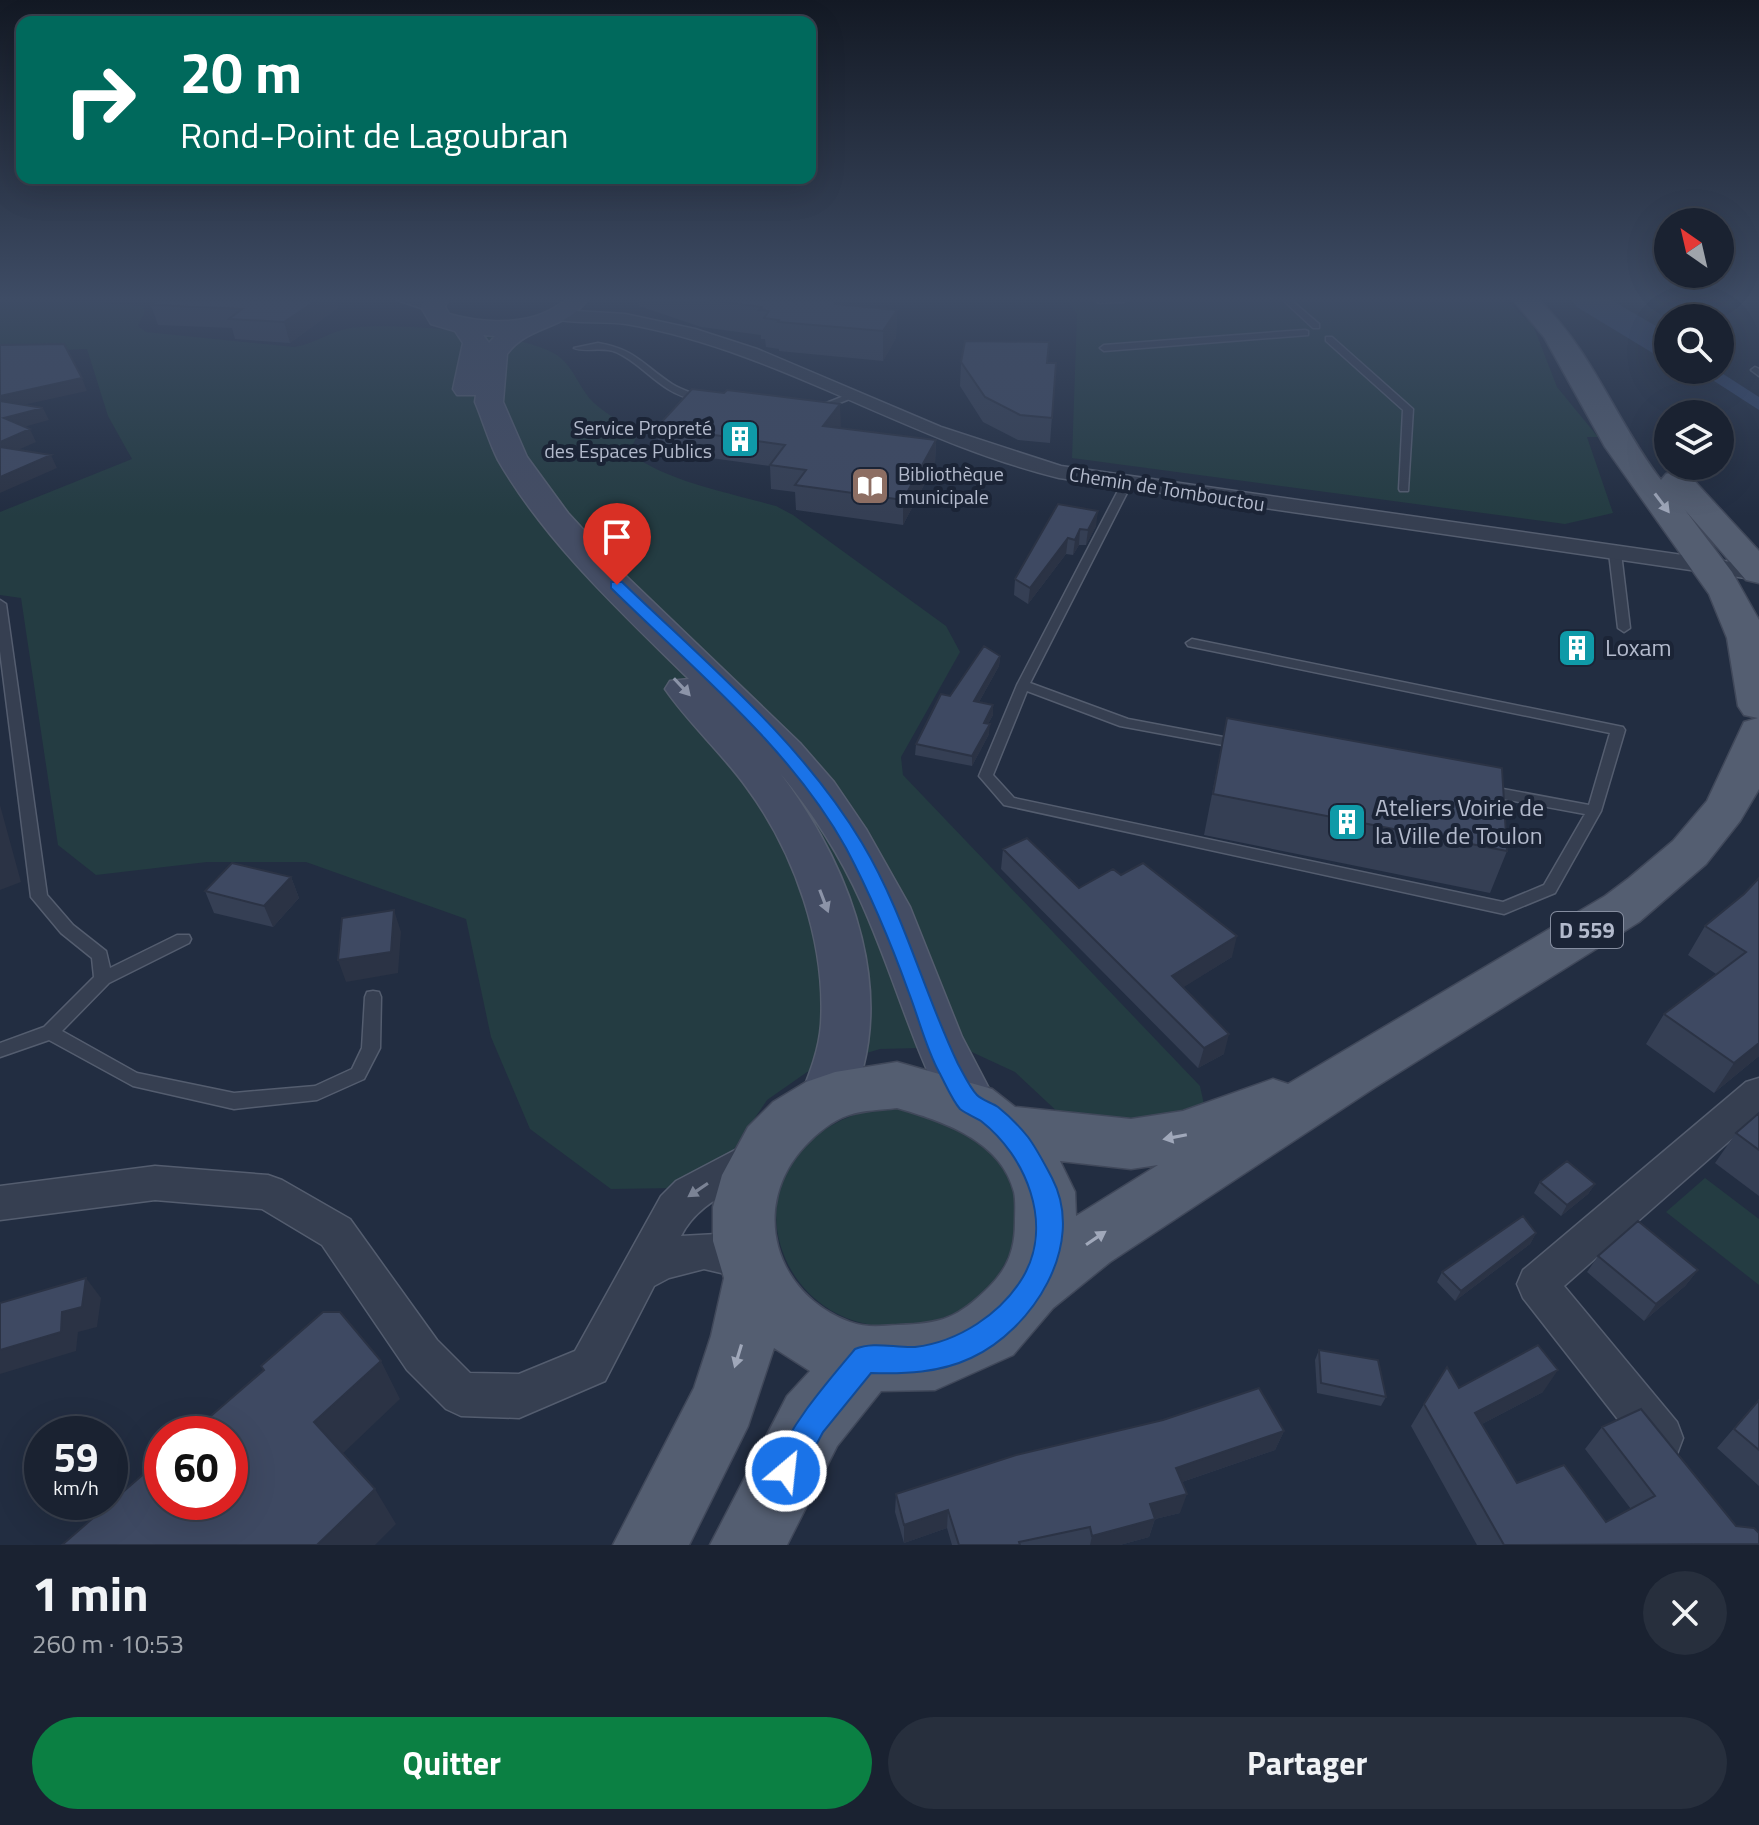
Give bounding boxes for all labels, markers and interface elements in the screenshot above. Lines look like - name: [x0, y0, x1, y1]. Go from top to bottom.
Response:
- text: 20 m: [180, 30, 302, 115]
- icon: right: [48, 48, 152, 152]
- text: Rond-Point de Lagoubran: [180, 107, 569, 162]
- north arrow: [1654, 208, 1734, 288]
- map controls: [1654, 208, 1734, 480]
- button: search: [1654, 304, 1734, 384]
- button: layers: [1654, 400, 1734, 480]
- place label: Service Propreté des Espaces Publics: [544, 412, 712, 466]
- building icon: Service Propreté des Espaces Publics: [719, 418, 761, 460]
- place label: Bibliothèque municipale: [898, 458, 1004, 512]
- street label: Chemin de Tombouctou: [1067, 458, 1267, 519]
- library icon: Bibliothèque municipale: [849, 465, 891, 507]
- one-way arrow: [1654, 493, 1670, 513]
- pin: [583, 503, 651, 585]
- icon: arrive: [595, 515, 639, 559]
- building icon: Loxam: [1556, 627, 1598, 669]
- place label: Loxam: [1605, 629, 1672, 665]
- one-way arrow: [672, 677, 691, 696]
- place label: Ateliers Voirie de la Ville de Toulon: [1375, 789, 1544, 853]
- building icon: Ateliers Voirie de la Ville de Toulon: [1326, 801, 1368, 843]
- one-way arrow: [818, 889, 831, 913]
- road number: D 559: [1551, 912, 1623, 948]
- one-way arrow: [1163, 1131, 1188, 1144]
- one-way arrow: [687, 1182, 708, 1197]
- one-way arrow: [1085, 1231, 1107, 1245]
- one-way arrow: [732, 1344, 744, 1368]
- speed limit sign: 60: [144, 1416, 248, 1520]
- text: 59: [54, 1427, 98, 1488]
- position arrow: [744, 1429, 828, 1513]
- text: km/h: [53, 1472, 99, 1503]
- text: 1 min: [32, 1557, 149, 1630]
- button: close: [1643, 1571, 1727, 1655]
- text: 260 m · 10:53: [32, 1624, 184, 1663]
- button: Quitter: [32, 1717, 872, 1809]
- button: Partager: [888, 1717, 1727, 1809]

